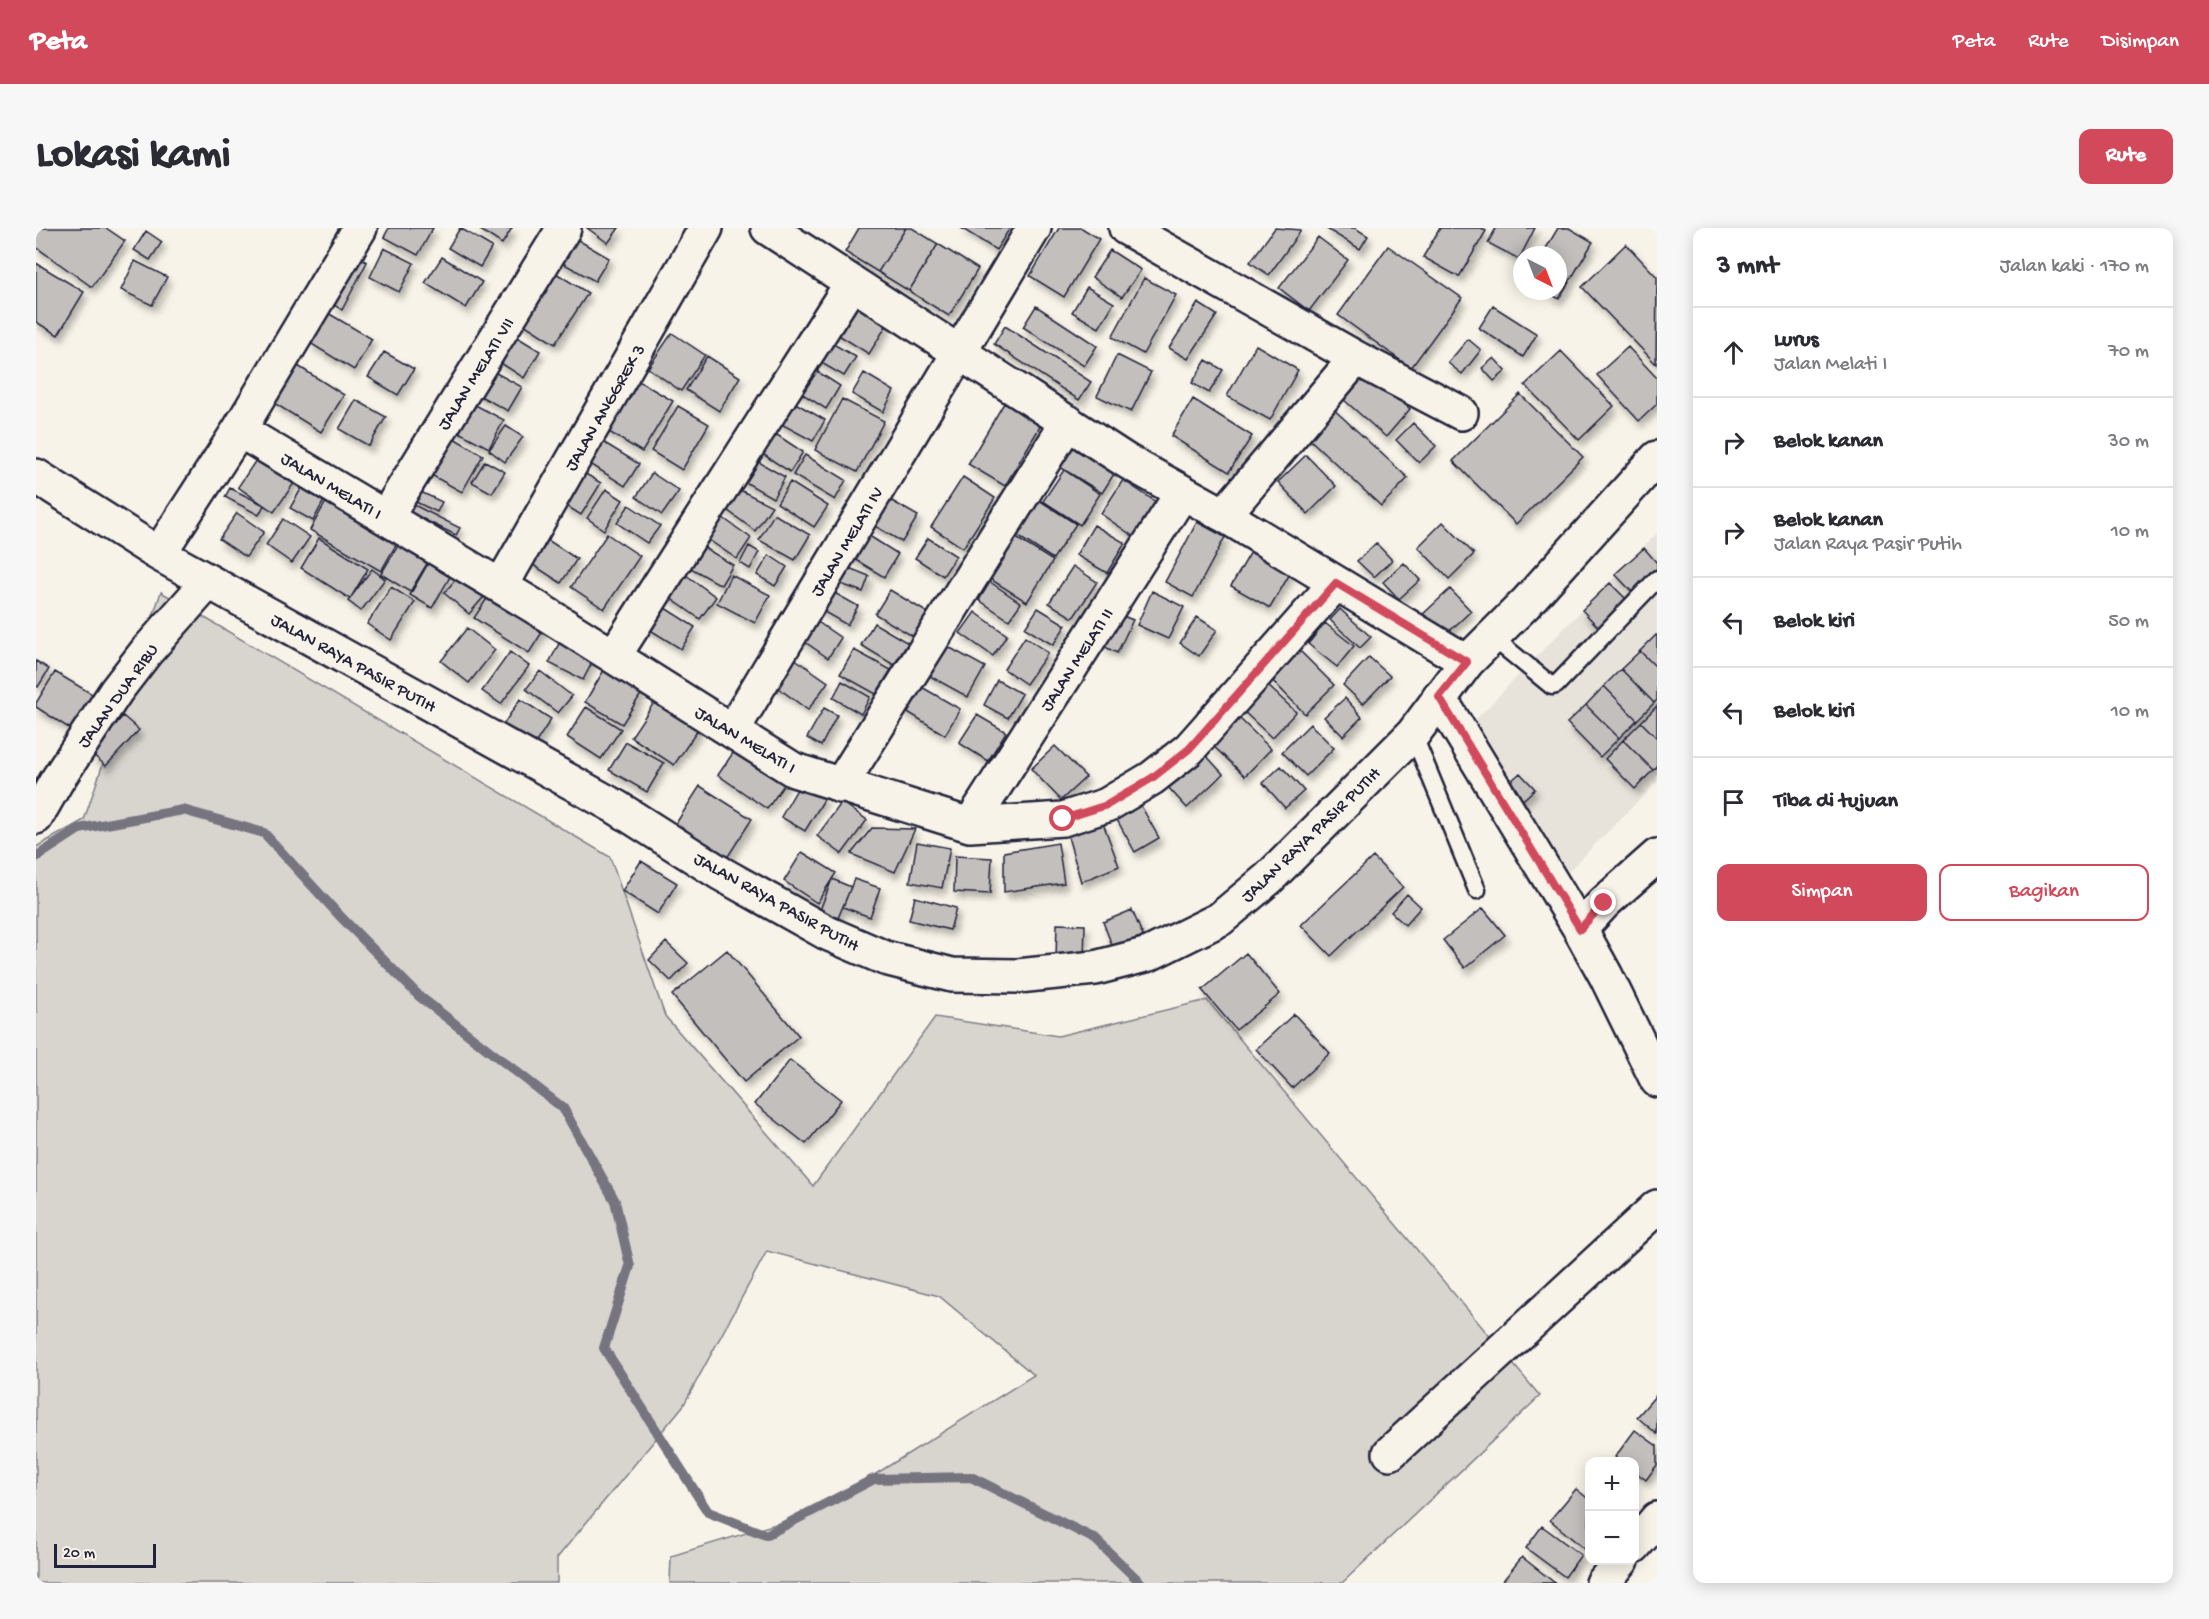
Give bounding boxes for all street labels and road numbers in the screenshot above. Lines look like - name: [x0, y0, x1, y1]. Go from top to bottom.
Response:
- street label: JALAN MELATI VII: [434, 314, 520, 434]
- street label: JALAN ANGGREK 3: [561, 341, 651, 475]
- street label: JALAN MELATI I: [276, 449, 385, 526]
- street label: JALAN MELATI IV: [807, 484, 889, 601]
- street label: JALAN MELATI II: [1037, 605, 1119, 716]
- street label: JALAN RAYA PASIR PUTIH: [267, 610, 440, 719]
- street label: JALAN DUA RIBU: [74, 640, 164, 753]
- street label: JALAN MELATI I: [690, 703, 799, 780]
- street label: JALAN RAYA PASIR PUTIH: [1238, 763, 1386, 908]
- street label: JALAN RAYA PASIR PUTIH: [690, 849, 863, 958]

